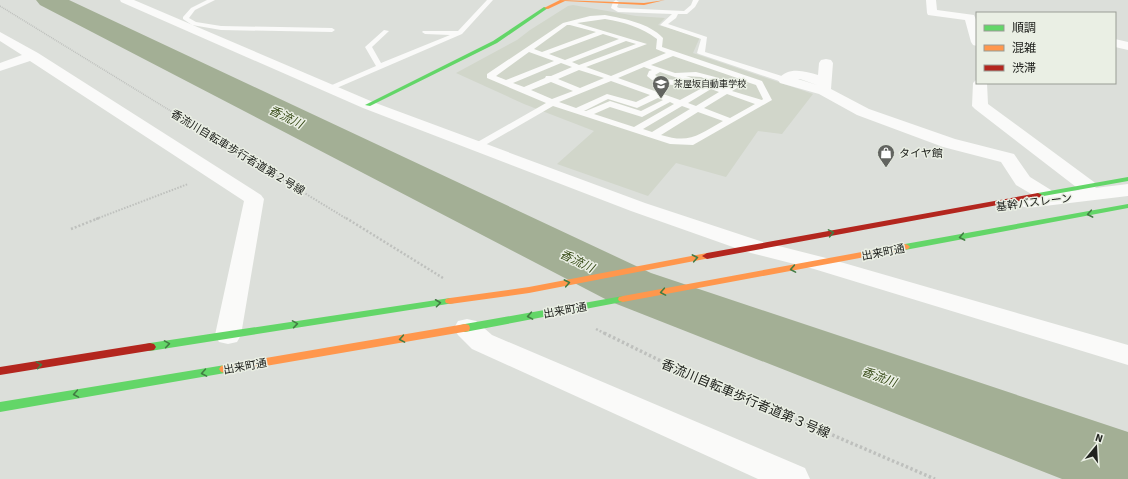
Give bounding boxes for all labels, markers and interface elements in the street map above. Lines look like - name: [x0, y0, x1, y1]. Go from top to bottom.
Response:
- legend: [976, 12, 1116, 84]
- text: 順調: [1012, 20, 1036, 37]
- text: 混雑: [1012, 40, 1036, 57]
- text: 渋滞: [1012, 60, 1036, 77]
- school or university icon: 茶屋坂自動車学校: [651, 74, 671, 99]
- place label: 茶屋坂自動車学校: [674, 78, 746, 91]
- water label: 香流川: [266, 102, 307, 134]
- street label: 香流川自転車歩行者道第２号線: [168, 106, 308, 199]
- shop icon: タイヤ館: [876, 143, 896, 168]
- place label: タイヤ館: [899, 146, 943, 161]
- street label: 基幹バスレーン: [995, 190, 1073, 215]
- one-way arrow: [1087, 209, 1093, 217]
- one-way arrow: [828, 230, 834, 238]
- one-way arrow: [959, 233, 965, 241]
- street label: 出来町通: [860, 241, 906, 264]
- water label: 香流川: [557, 246, 598, 278]
- one-way arrow: [692, 255, 698, 263]
- one-way arrow: [790, 264, 796, 273]
- one-way arrow: [564, 279, 571, 287]
- one-way arrow: [660, 287, 666, 296]
- one-way arrow: [435, 299, 441, 308]
- street label: 出来町通: [542, 299, 588, 322]
- one-way arrow: [527, 312, 533, 320]
- one-way arrow: [292, 320, 298, 329]
- one-way arrow: [399, 334, 405, 343]
- one-way arrow: [164, 340, 170, 349]
- street label: 出来町通: [222, 355, 268, 378]
- street label: 香流川自転車歩行者道第３号線: [658, 355, 833, 443]
- one-way arrow: [35, 361, 42, 370]
- water label: 香流川: [859, 363, 901, 392]
- one-way arrow: [201, 368, 208, 376]
- one-way arrow: [73, 390, 79, 398]
- north arrow: [1076, 427, 1116, 467]
- text: N: [1093, 430, 1105, 446]

